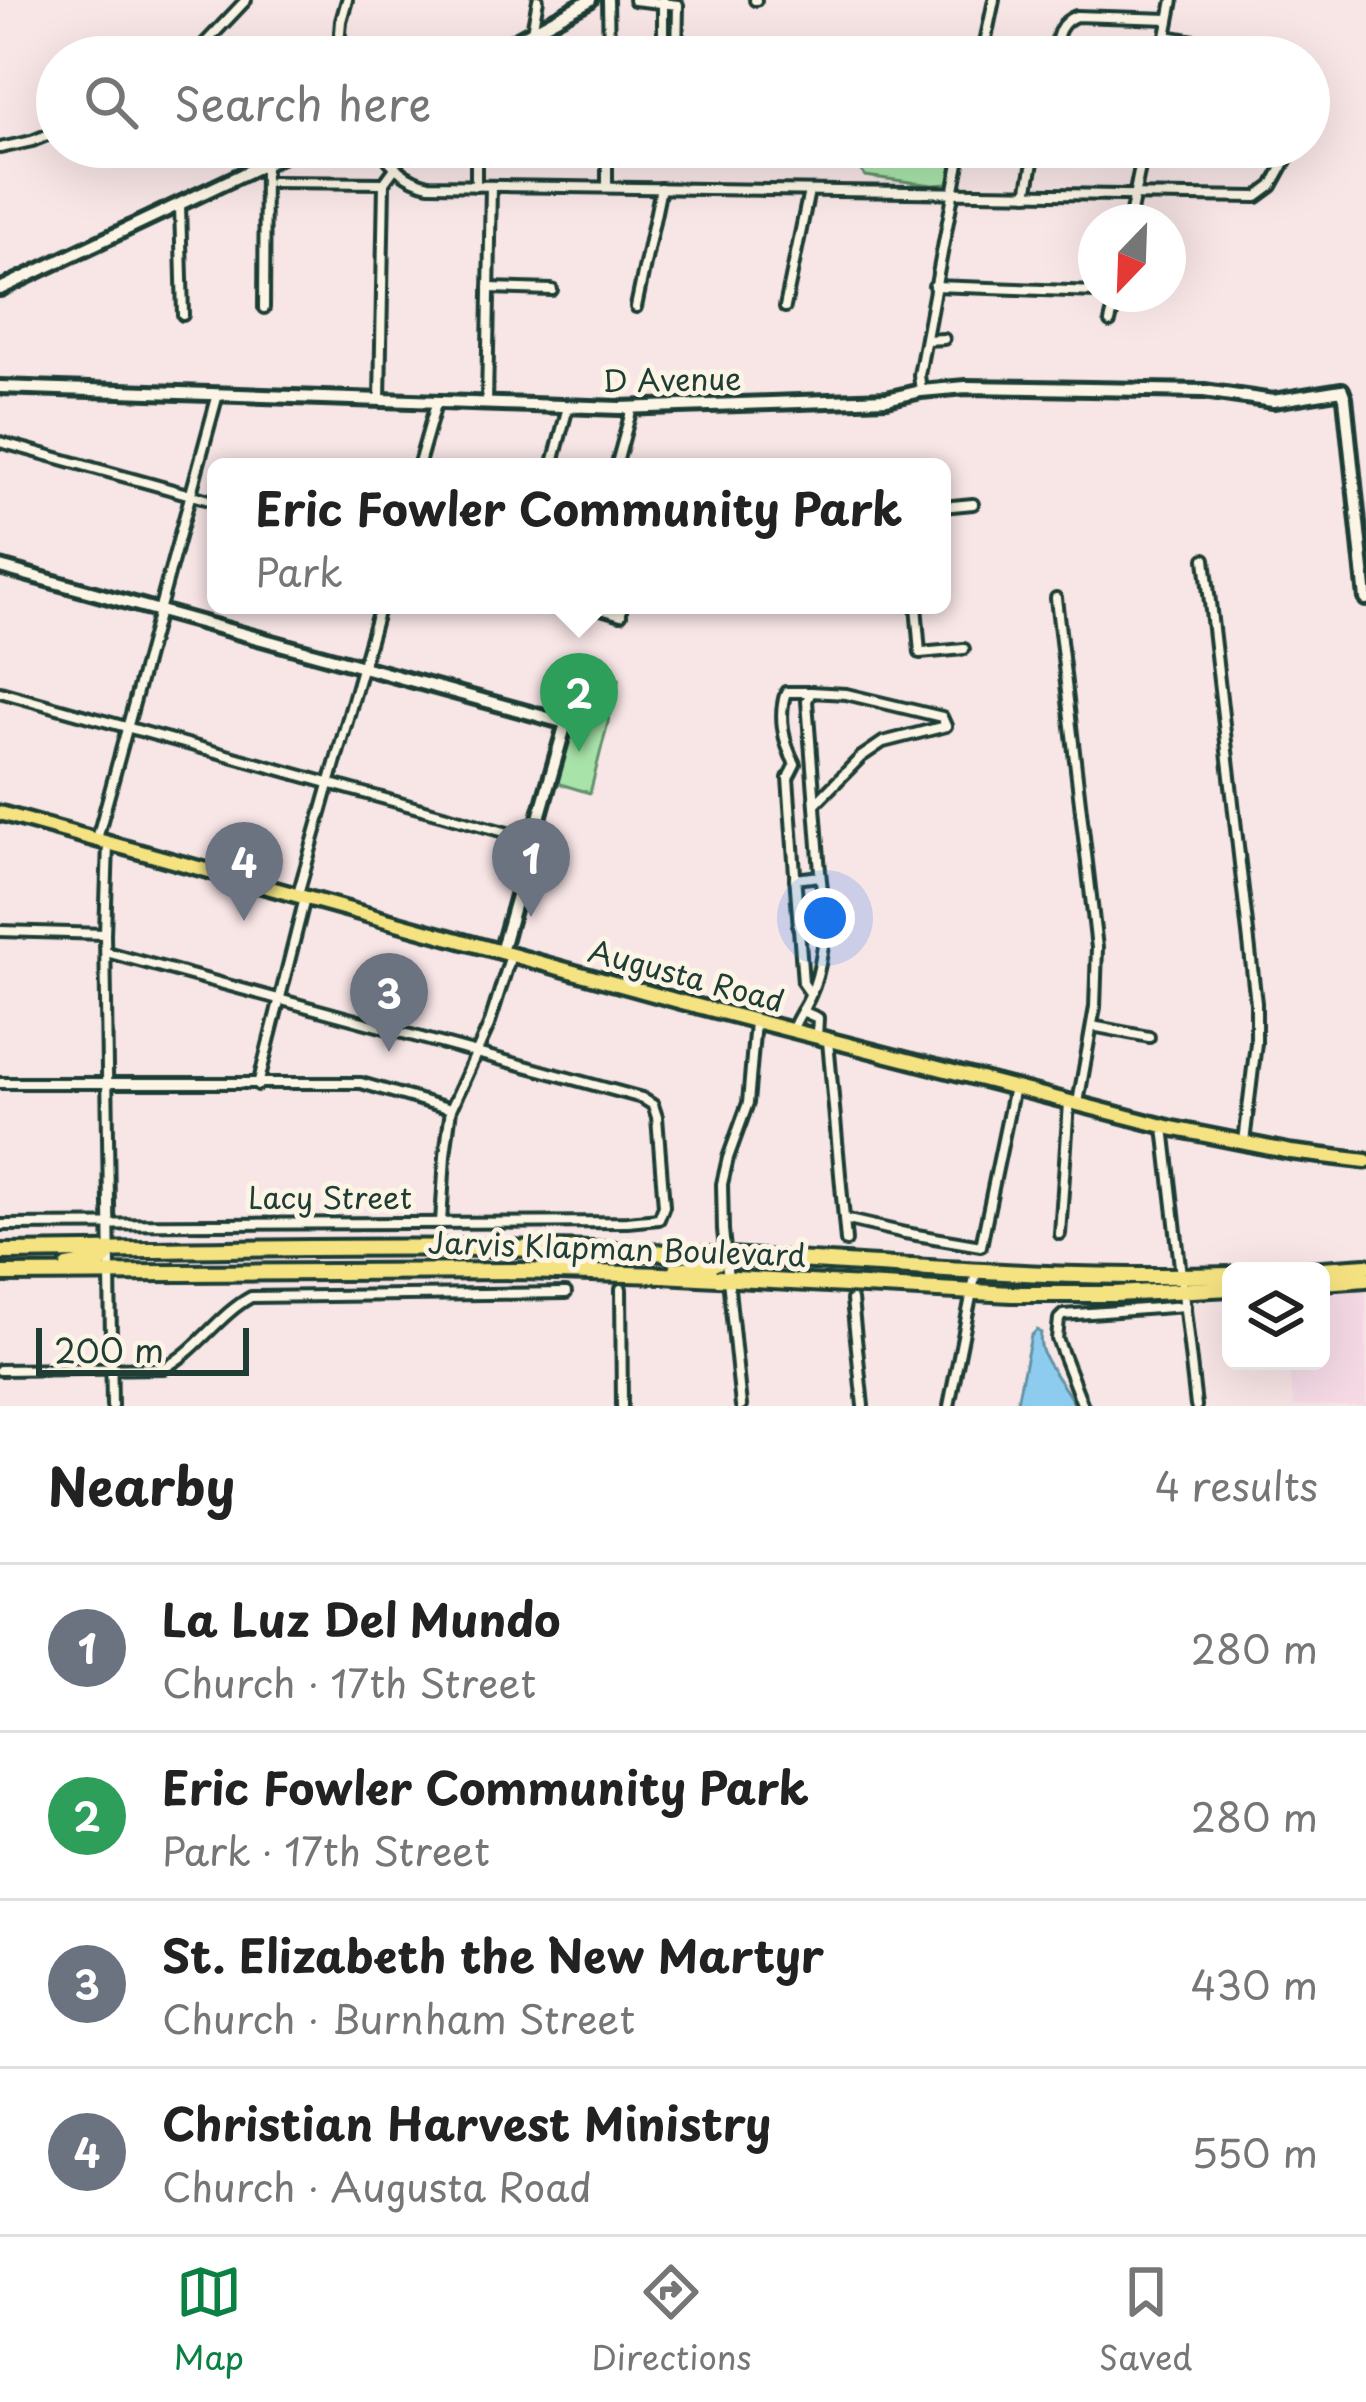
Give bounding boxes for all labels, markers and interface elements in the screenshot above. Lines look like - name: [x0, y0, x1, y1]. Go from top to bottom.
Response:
- search box: [36, 36, 1330, 168]
- text: Search here: [174, 68, 431, 136]
- icon: search: [78, 69, 144, 135]
- north arrow: [1078, 204, 1186, 312]
- street label: D Avenue: [602, 355, 742, 402]
- popup: [207, 458, 951, 614]
- text: Eric Fowler Community Park: [256, 473, 902, 541]
- text: Park: [256, 541, 343, 600]
- pin: 2: [540, 653, 618, 752]
- pin: 1: [492, 818, 570, 917]
- pin: 4: [205, 822, 283, 921]
- your location: [795, 888, 855, 948]
- street label: Augusta Road: [584, 927, 790, 1022]
- pin: 3: [350, 953, 428, 1052]
- street label: Lacy Street: [248, 1174, 412, 1219]
- street label: Jarvis Klapman Boulevard: [427, 1218, 807, 1277]
- map controls: [1222, 1262, 1330, 1370]
- button: layers: [1222, 1262, 1330, 1370]
- scale bar: [36, 1322, 249, 1375]
- text: 200 m: [54, 1324, 164, 1374]
- text: Nearby: [48, 1446, 235, 1523]
- text: 4 results: [1155, 1455, 1318, 1514]
- text: La Luz Del Mundo: [162, 1584, 560, 1652]
- text: 1: [78, 1618, 96, 1677]
- text: 280 m: [1191, 1618, 1318, 1677]
- text: Church · 17th Street: [162, 1652, 536, 1711]
- text: Eric Fowler Community Park: [162, 1752, 809, 1820]
- text: 2: [73, 1786, 101, 1845]
- text: 280 m: [1191, 1786, 1318, 1845]
- text: Park · 17th Street: [162, 1820, 490, 1879]
- text: St. Elizabeth the New Martyr: [162, 1920, 824, 1988]
- text: 3: [74, 1954, 100, 2013]
- text: 430 m: [1191, 1954, 1318, 2013]
- text: Church · Burnham Street: [162, 1988, 635, 2047]
- text: Christian Harvest Ministry: [162, 2088, 771, 2156]
- text: 4: [74, 2122, 100, 2181]
- text: 550 m: [1191, 2122, 1318, 2181]
- text: Church · Augusta Road: [162, 2156, 592, 2215]
- tab: Map: [174, 2259, 244, 2381]
- tab: Directions: [591, 2259, 752, 2381]
- tab: Saved: [1099, 2259, 1192, 2381]

